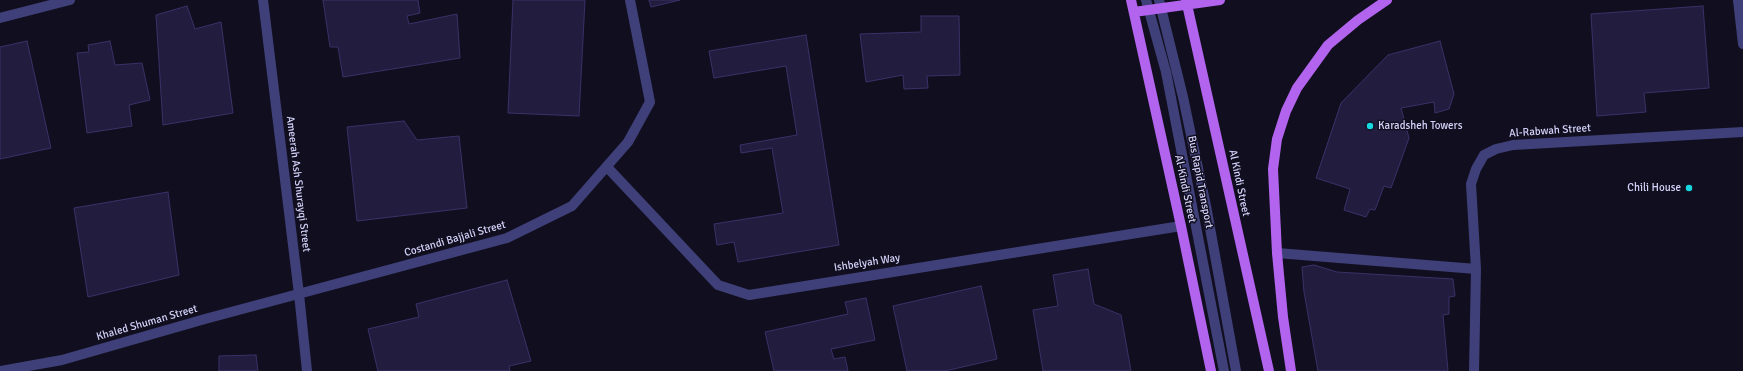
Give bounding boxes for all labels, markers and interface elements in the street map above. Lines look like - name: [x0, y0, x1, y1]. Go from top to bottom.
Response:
- street label: Ameerah Ash Shurayqi Street: [283, 115, 313, 253]
- place label: Karadsheh Towers: [1378, 119, 1462, 133]
- marker: Karadsheh Towers: [1365, 121, 1375, 131]
- street label: Al-Rabwah Street: [1509, 122, 1591, 140]
- street label: Bus Rapid Transport: [1185, 135, 1215, 229]
- street label: Al Kindi Street: [1226, 149, 1252, 217]
- street label: Al-Kindi Street: [1171, 154, 1199, 224]
- place label: Chili House: [1627, 181, 1681, 195]
- marker: Chili House: [1684, 183, 1694, 193]
- street label: Costandi Bajjali Street: [403, 218, 507, 260]
- street label: Ishbelyah Way: [833, 251, 901, 275]
- street label: Khaled Shuman Street: [95, 302, 199, 344]

